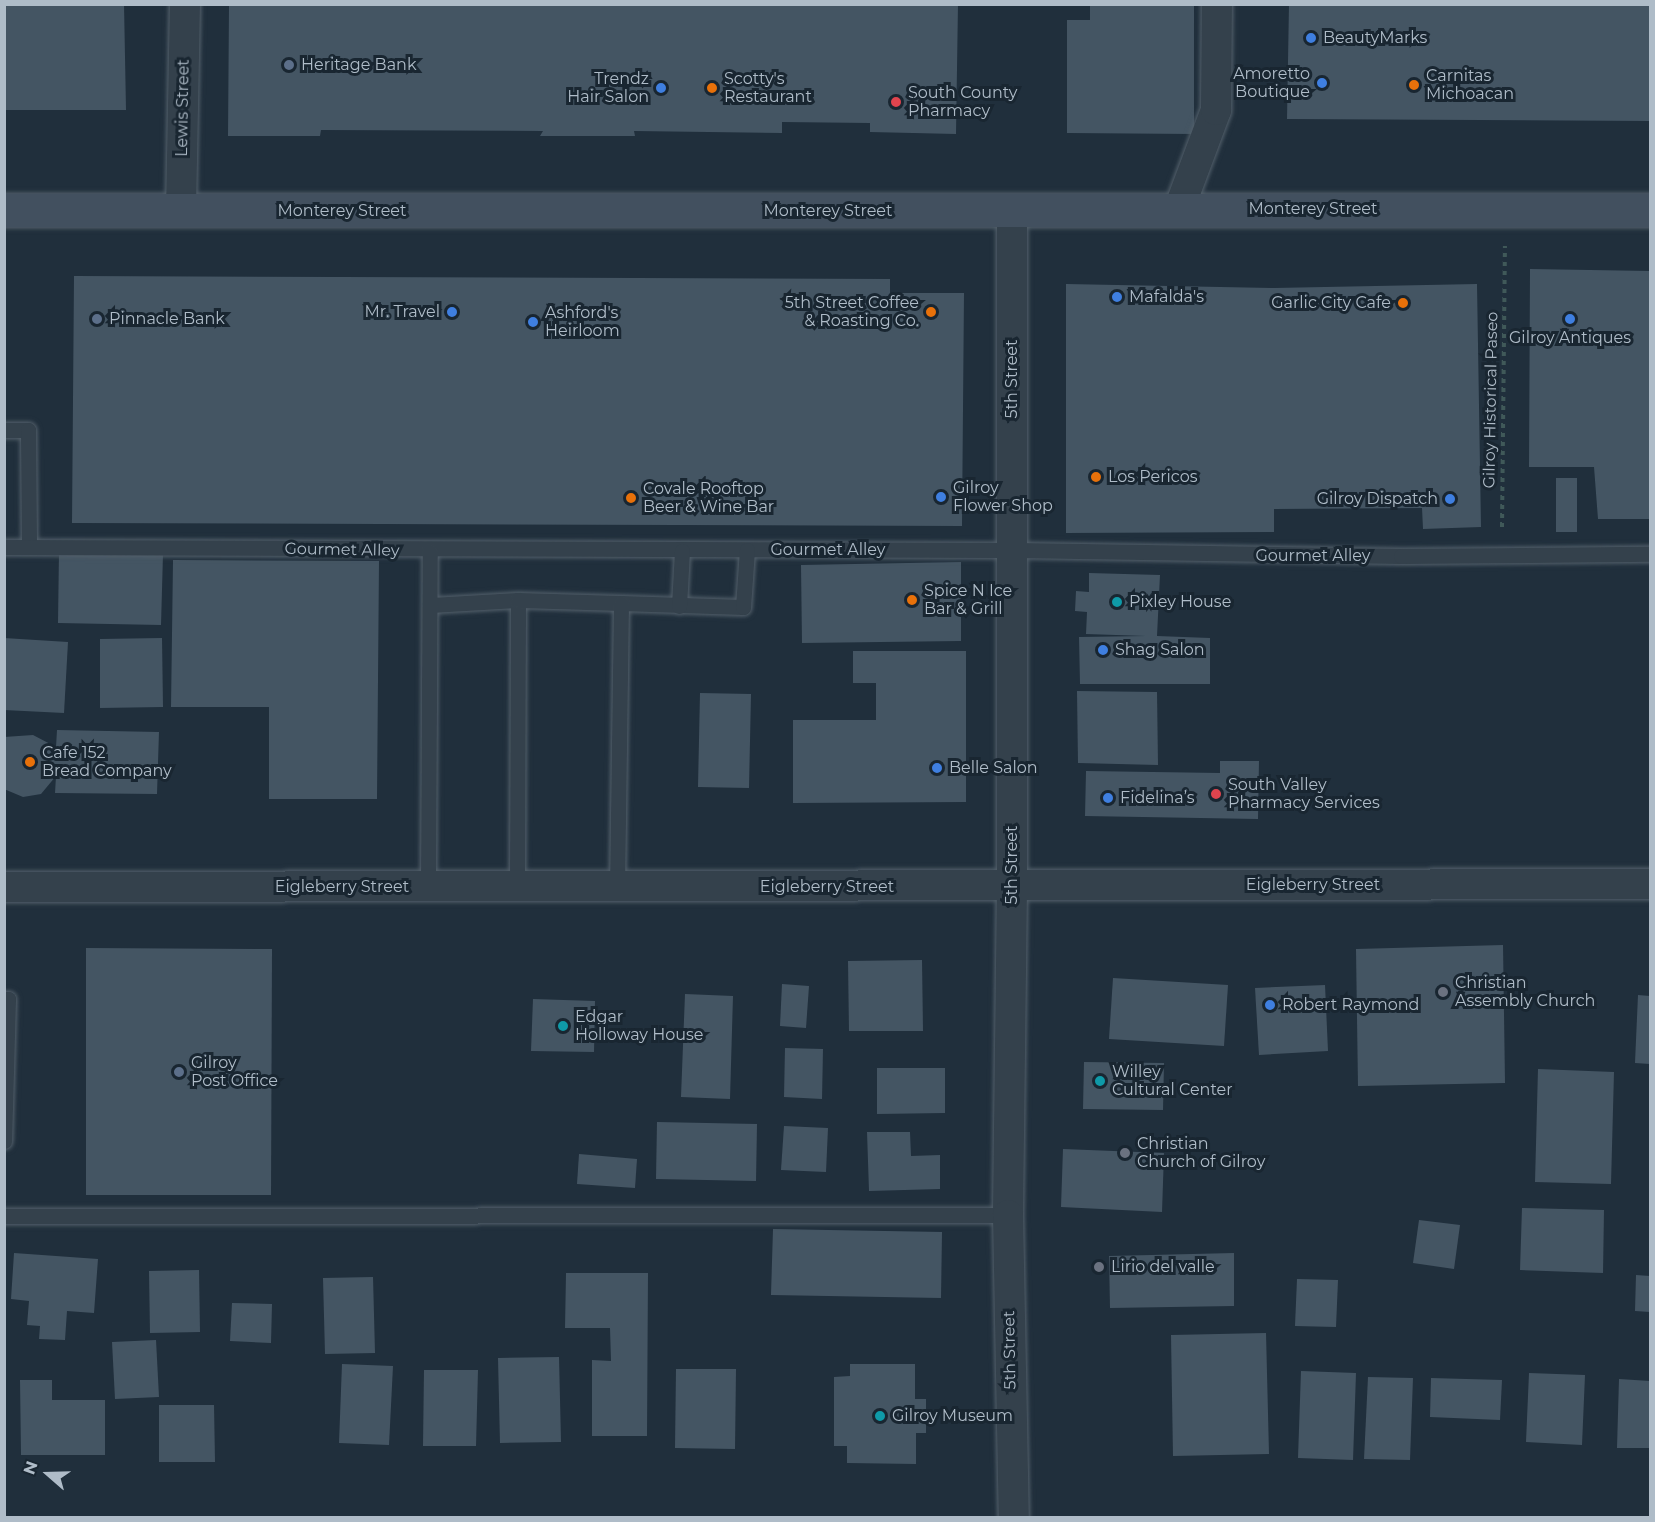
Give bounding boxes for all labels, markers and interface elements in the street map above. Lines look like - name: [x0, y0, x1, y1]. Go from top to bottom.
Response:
- place label: BeautyMarks: [1323, 28, 1427, 48]
- marker: BeautyMarks: [1304, 31, 1318, 45]
- place label: Heritage Bank: [301, 55, 416, 75]
- marker: Heritage Bank: [282, 58, 296, 72]
- street label: Lewis Street: [173, 59, 193, 157]
- place label: Amoretto Boutique: [1233, 64, 1310, 102]
- place label: Carnitas Michoacan: [1426, 66, 1514, 104]
- place label: Trendz Hair Salon: [567, 69, 649, 107]
- place label: Scotty's Restaurant: [724, 69, 812, 107]
- marker: Amoretto Boutique: [1315, 76, 1329, 90]
- marker: Carnitas Michoacan: [1407, 78, 1421, 92]
- marker: Trendz Hair Salon: [654, 81, 668, 95]
- marker: Scotty's Restaurant: [705, 81, 719, 95]
- place label: South County Pharmacy: [908, 83, 1017, 121]
- marker: South County Pharmacy: [889, 95, 903, 109]
- street label: Monterey Street: [1249, 199, 1377, 219]
- street label: Monterey Street: [278, 201, 406, 221]
- street label: Monterey Street: [764, 201, 892, 221]
- place label: Mafalda's: [1129, 287, 1204, 307]
- marker: Mafalda's: [1110, 290, 1124, 304]
- place label: 5th Street Coffee & Roasting Co.: [785, 293, 919, 331]
- place label: Garlic City Cafe: [1271, 293, 1391, 313]
- marker: Garlic City Cafe: [1396, 296, 1410, 310]
- place label: Mr. Travel: [364, 302, 440, 322]
- place label: Ashford's Heirloom: [545, 303, 620, 341]
- marker: Mr. Travel: [445, 305, 459, 319]
- marker: 5th Street Coffee & Roasting Co.: [924, 305, 938, 319]
- place label: Pinnacle Bank: [109, 309, 225, 329]
- street label: Gilroy Historical Paseo: [1480, 311, 1502, 489]
- marker: Pinnacle Bank: [90, 312, 104, 326]
- marker: Gilroy Antiques: [1563, 312, 1577, 326]
- marker: Ashford's Heirloom: [526, 315, 540, 329]
- place label: Gilroy Antiques: [1509, 328, 1631, 348]
- street label: 5th Street: [1002, 340, 1022, 418]
- place label: Los Pericos: [1108, 467, 1198, 487]
- marker: Los Pericos: [1089, 470, 1103, 484]
- place label: Gilroy Flower Shop: [953, 478, 1053, 516]
- place label: Covale Rooftop Beer & Wine Bar: [643, 479, 774, 517]
- place label: Gilroy Dispatch: [1317, 489, 1438, 509]
- marker: Gilroy Flower Shop: [934, 490, 948, 504]
- marker: Covale Rooftop Beer & Wine Bar: [624, 491, 638, 505]
- marker: Gilroy Dispatch: [1443, 492, 1457, 506]
- street label: Gourmet Alley: [284, 539, 400, 561]
- street label: Gourmet Alley: [770, 540, 886, 560]
- street label: Gourmet Alley: [1255, 546, 1371, 566]
- place label: Spice N Ice Bar & Grill: [924, 581, 1012, 619]
- place label: Pixley House: [1129, 592, 1231, 612]
- marker: Spice N Ice Bar & Grill: [905, 593, 919, 607]
- marker: Pixley House: [1110, 595, 1124, 609]
- place label: Shag Salon: [1115, 640, 1205, 660]
- marker: Shag Salon: [1096, 643, 1110, 657]
- place label: Cafe 152 Bread Company: [42, 743, 172, 781]
- marker: Cafe 152 Bread Company: [23, 755, 37, 769]
- place label: Belle Salon: [949, 758, 1038, 778]
- marker: Belle Salon: [930, 761, 944, 775]
- place label: South Valley Pharmacy Services: [1228, 775, 1380, 813]
- marker: South Valley Pharmacy Services: [1209, 787, 1223, 801]
- place label: Fidelina’s: [1120, 788, 1195, 808]
- marker: Fidelina’s: [1101, 791, 1115, 805]
- street label: 5th Street: [1002, 826, 1022, 904]
- street label: Eigleberry Street: [1246, 875, 1380, 895]
- street label: Eigleberry Street: [275, 877, 409, 897]
- street label: Eigleberry Street: [760, 877, 894, 897]
- place label: Christian Assembly Church: [1455, 973, 1595, 1011]
- marker: Christian Assembly Church: [1436, 985, 1450, 999]
- place label: Robert Raymond: [1282, 995, 1419, 1015]
- marker: Robert Raymond: [1263, 998, 1277, 1012]
- place label: Edgar Holloway House: [575, 1007, 703, 1045]
- marker: Edgar Holloway House: [556, 1019, 570, 1033]
- place label: Gilroy Post Office: [191, 1053, 278, 1091]
- place label: Willey Cultural Center: [1112, 1062, 1233, 1100]
- marker: Gilroy Post Office: [172, 1065, 186, 1079]
- marker: Willey Cultural Center: [1093, 1074, 1107, 1088]
- place label: Christian Church of Gilroy: [1137, 1134, 1265, 1172]
- marker: Christian Church of Gilroy: [1118, 1146, 1132, 1160]
- place label: Lirio del valle: [1111, 1257, 1215, 1277]
- marker: Lirio del valle: [1092, 1260, 1106, 1274]
- street label: 5th Street: [1000, 1310, 1020, 1390]
- place label: Gilroy Museum: [892, 1406, 1013, 1426]
- marker: Gilroy Museum: [873, 1409, 887, 1423]
- north arrow: [18, 1444, 78, 1504]
- text: N: [19, 1458, 42, 1477]

